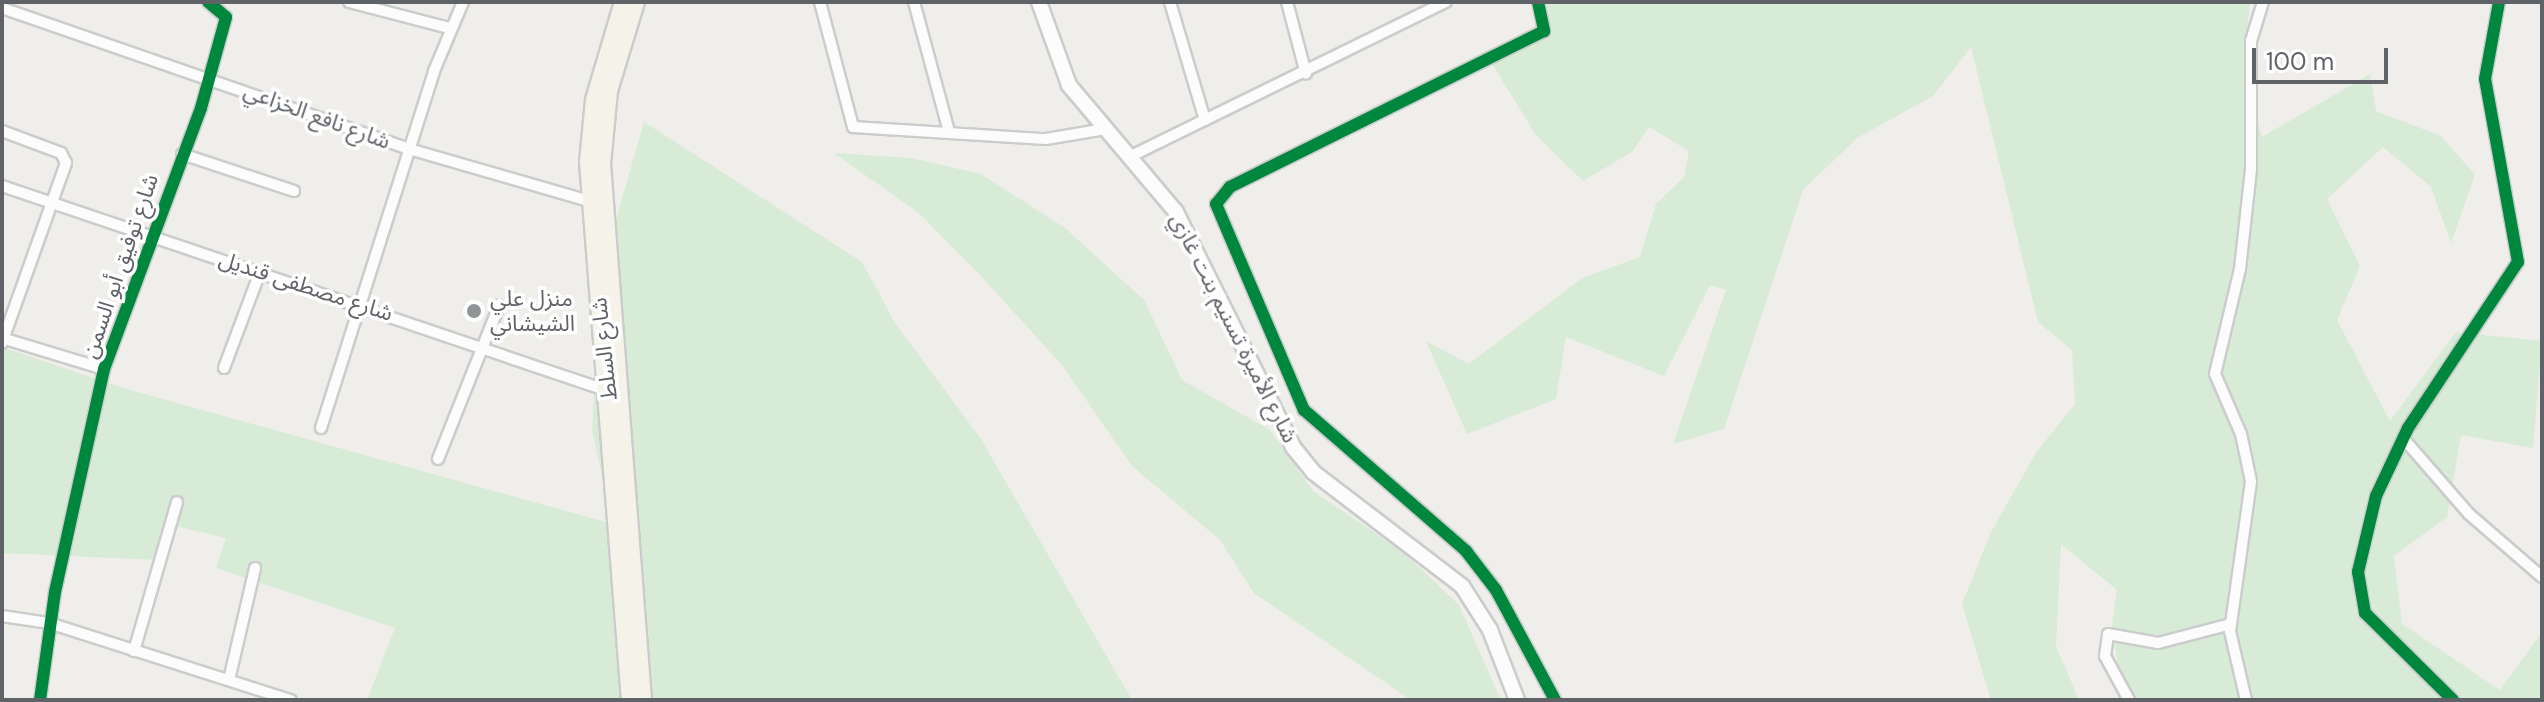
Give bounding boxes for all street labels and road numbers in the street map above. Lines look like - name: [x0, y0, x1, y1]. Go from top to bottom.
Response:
- street label: شارع نافع الخزاعي: [240, 77, 394, 155]
- street label: شارع توفيق أبو السمن: [76, 170, 164, 362]
- street label: شارع الأميرة تسنيم بنت غازي: [1165, 209, 1303, 447]
- street label: شارع مصطفى قنديل: [216, 245, 396, 327]
- street label: شارع السلط: [585, 296, 623, 402]

